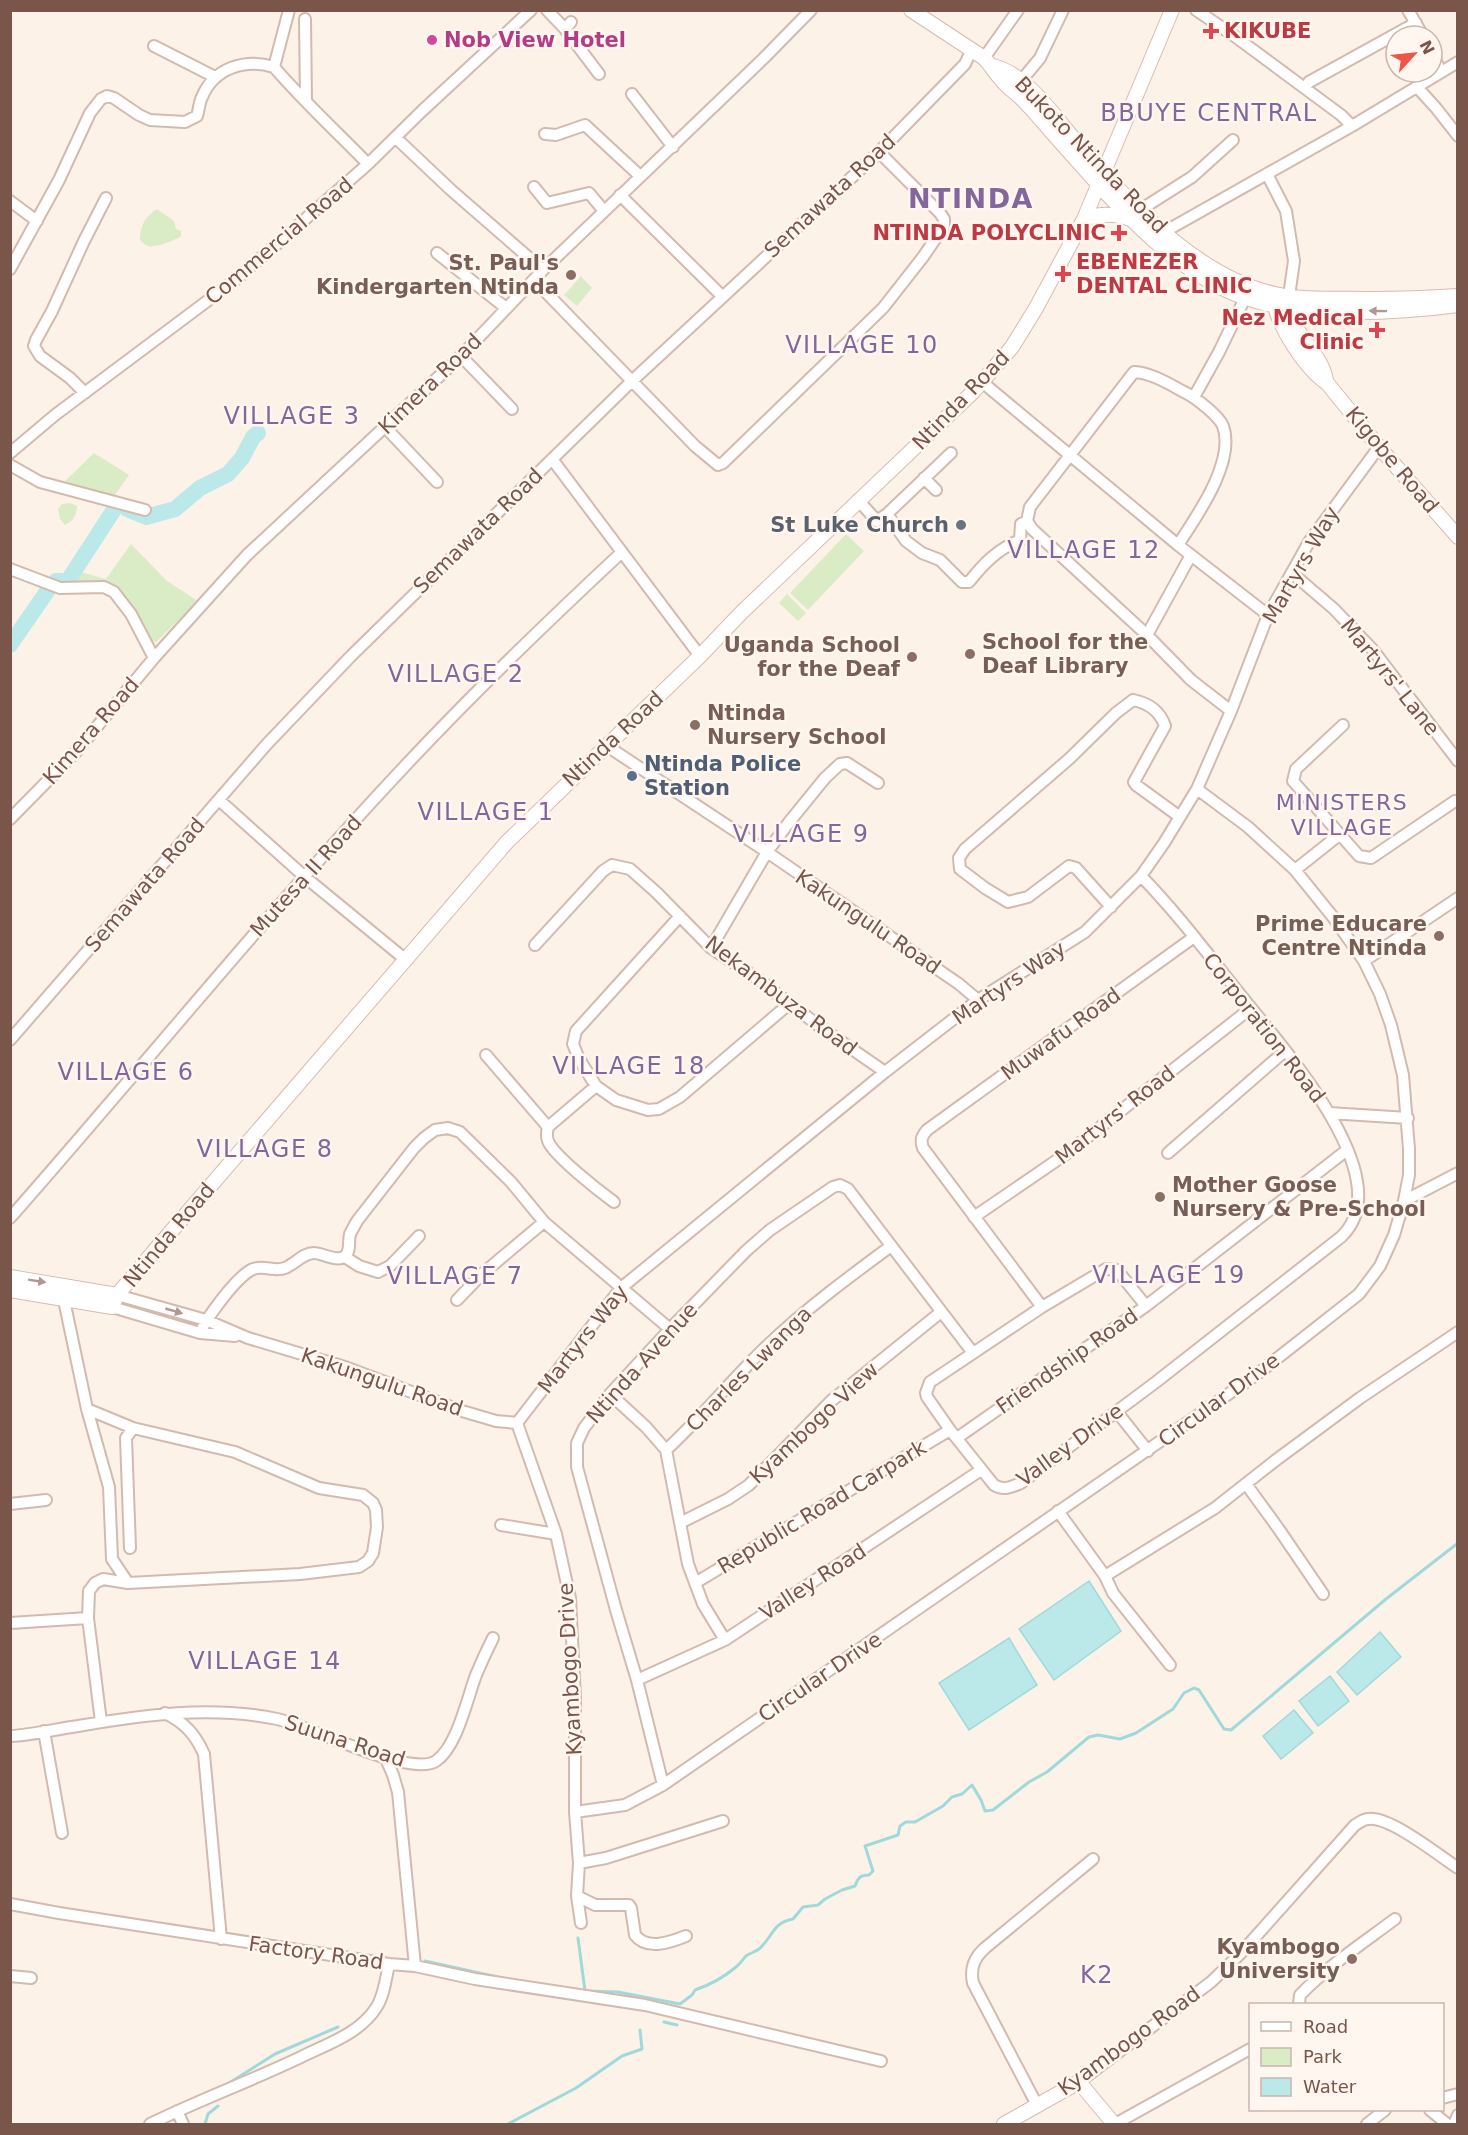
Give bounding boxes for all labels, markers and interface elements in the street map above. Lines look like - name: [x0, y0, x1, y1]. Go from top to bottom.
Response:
- place label: KIKUBE: [1224, 19, 1311, 43]
- marker: KIKUBE: [1202, 22, 1220, 40]
- north arrow: [1384, 24, 1444, 84]
- place label: Nob View Hotel: [444, 28, 626, 52]
- marker: Nob View Hotel: [425, 33, 439, 47]
- text: N: [1415, 37, 1438, 58]
- street label: Bukoto Ntinda Road: [1010, 72, 1172, 238]
- district label: BBUYE CENTRAL: [1100, 99, 1318, 127]
- street label: Semawata Road: [760, 129, 900, 263]
- street label: Commercial Road: [200, 172, 358, 310]
- district label: NTINDA: [908, 183, 1034, 214]
- place label: NTINDA POLYCLINIC: [872, 221, 1106, 245]
- marker: NTINDA POLYCLINIC: [1110, 224, 1128, 242]
- place label: EBENEZER DENTAL CLINIC: [1076, 250, 1252, 298]
- place label: St. Paul's Kindergarten Ntinda: [316, 251, 559, 299]
- marker: EBENEZER DENTAL CLINIC: [1054, 265, 1072, 283]
- marker: St. Paul's Kindergarten Ntinda: [564, 268, 578, 282]
- place label: Nez Medical Clinic: [1221, 306, 1364, 354]
- one-way arrow: [1369, 306, 1388, 316]
- marker: Nez Medical Clinic: [1368, 321, 1386, 339]
- street label: Kimera Road: [374, 329, 486, 439]
- district label: VILLAGE 10: [785, 331, 939, 359]
- street label: Ntinda Road: [908, 345, 1014, 455]
- district label: VILLAGE 3: [224, 402, 360, 430]
- street label: Kigobe Road: [1341, 402, 1443, 518]
- street label: Semawata Road: [408, 463, 548, 599]
- street label: Martyrs Way: [1258, 502, 1344, 628]
- place label: St Luke Church: [770, 513, 949, 537]
- marker: St Luke Church: [954, 518, 968, 532]
- district label: VILLAGE 12: [1007, 536, 1161, 564]
- street label: Martyrs' Lane: [1336, 614, 1444, 740]
- place label: School for the Deaf Library: [982, 630, 1148, 678]
- place label: Uganda School for the Deaf: [724, 633, 901, 681]
- marker: School for the Deaf Library: [963, 647, 977, 661]
- marker: Uganda School for the Deaf: [905, 650, 919, 664]
- district label: VILLAGE 2: [388, 660, 524, 688]
- street label: Kimera Road: [38, 673, 144, 789]
- street label: Ntinda Road: [558, 686, 668, 792]
- place label: Ntinda Nursery School: [707, 701, 887, 749]
- marker: Ntinda Nursery School: [688, 718, 702, 732]
- place label: Ntinda Police Station: [644, 752, 801, 800]
- marker: Ntinda Police Station: [625, 769, 639, 783]
- district label: MINISTERS VILLAGE: [1276, 790, 1408, 840]
- district label: VILLAGE 1: [418, 798, 554, 826]
- street label: Mutesa II Road: [245, 810, 367, 942]
- street label: Semawata Road: [80, 813, 210, 957]
- district label: VILLAGE 9: [733, 820, 869, 848]
- street label: Kakungulu Road: [791, 865, 945, 979]
- place label: Prime Educare Centre Ntinda: [1255, 912, 1427, 960]
- marker: Prime Educare Centre Ntinda: [1432, 929, 1446, 943]
- street label: Nekambuza Road: [700, 931, 862, 1061]
- street label: Martyrs Way: [948, 936, 1070, 1030]
- street label: Corporation Road: [1198, 948, 1330, 1108]
- street label: Muwafu Road: [997, 983, 1125, 1085]
- district label: VILLAGE 18: [552, 1052, 706, 1080]
- district label: VILLAGE 6: [58, 1058, 194, 1086]
- street label: Martyrs' Road: [1050, 1061, 1180, 1169]
- district label: VILLAGE 8: [197, 1135, 333, 1163]
- place label: Mother Goose Nursery & Pre-School: [1172, 1173, 1426, 1221]
- street label: Ntinda Road: [118, 1178, 220, 1292]
- marker: Mother Goose Nursery & Pre-School: [1153, 1190, 1167, 1204]
- district label: VILLAGE 19: [1092, 1261, 1246, 1289]
- district label: VILLAGE 7: [387, 1262, 523, 1290]
- one-way arrow: [28, 1277, 47, 1286]
- street label: Martyrs Way: [533, 1280, 633, 1398]
- street label: Ntinda Avenue: [582, 1298, 702, 1428]
- street label: Charles Lwanga: [681, 1301, 817, 1437]
- street label: Friendship Road: [992, 1303, 1142, 1419]
- one-way arrow: [165, 1307, 183, 1316]
- street label: Kakungulu Road: [298, 1343, 466, 1421]
- street label: Circular Drive: [1154, 1348, 1284, 1452]
- street label: Kyambogo View: [745, 1357, 883, 1489]
- street label: Valley Drive: [1012, 1398, 1128, 1492]
- street label: Republic Road Carpark: [713, 1435, 931, 1579]
- street label: Valley Road: [755, 1539, 871, 1625]
- street label: Kyambogo Drive: [553, 1582, 587, 1756]
- street label: Circular Drive: [754, 1627, 886, 1727]
- district label: VILLAGE 14: [188, 1647, 342, 1675]
- street label: Suuna Road: [282, 1710, 408, 1772]
- street label: Factory Road: [247, 1932, 385, 1974]
- place label: Kyambogo University: [1216, 1935, 1340, 1983]
- marker: Kyambogo University: [1345, 1952, 1359, 1966]
- district label: K2: [1080, 1961, 1114, 1989]
- street label: Kyambogo Road: [1053, 1981, 1205, 2101]
- legend: [1249, 2003, 1444, 2111]
- text: Road: [1303, 2016, 1348, 2037]
- text: Park: [1303, 2046, 1342, 2067]
- text: Water: [1303, 2076, 1357, 2097]

